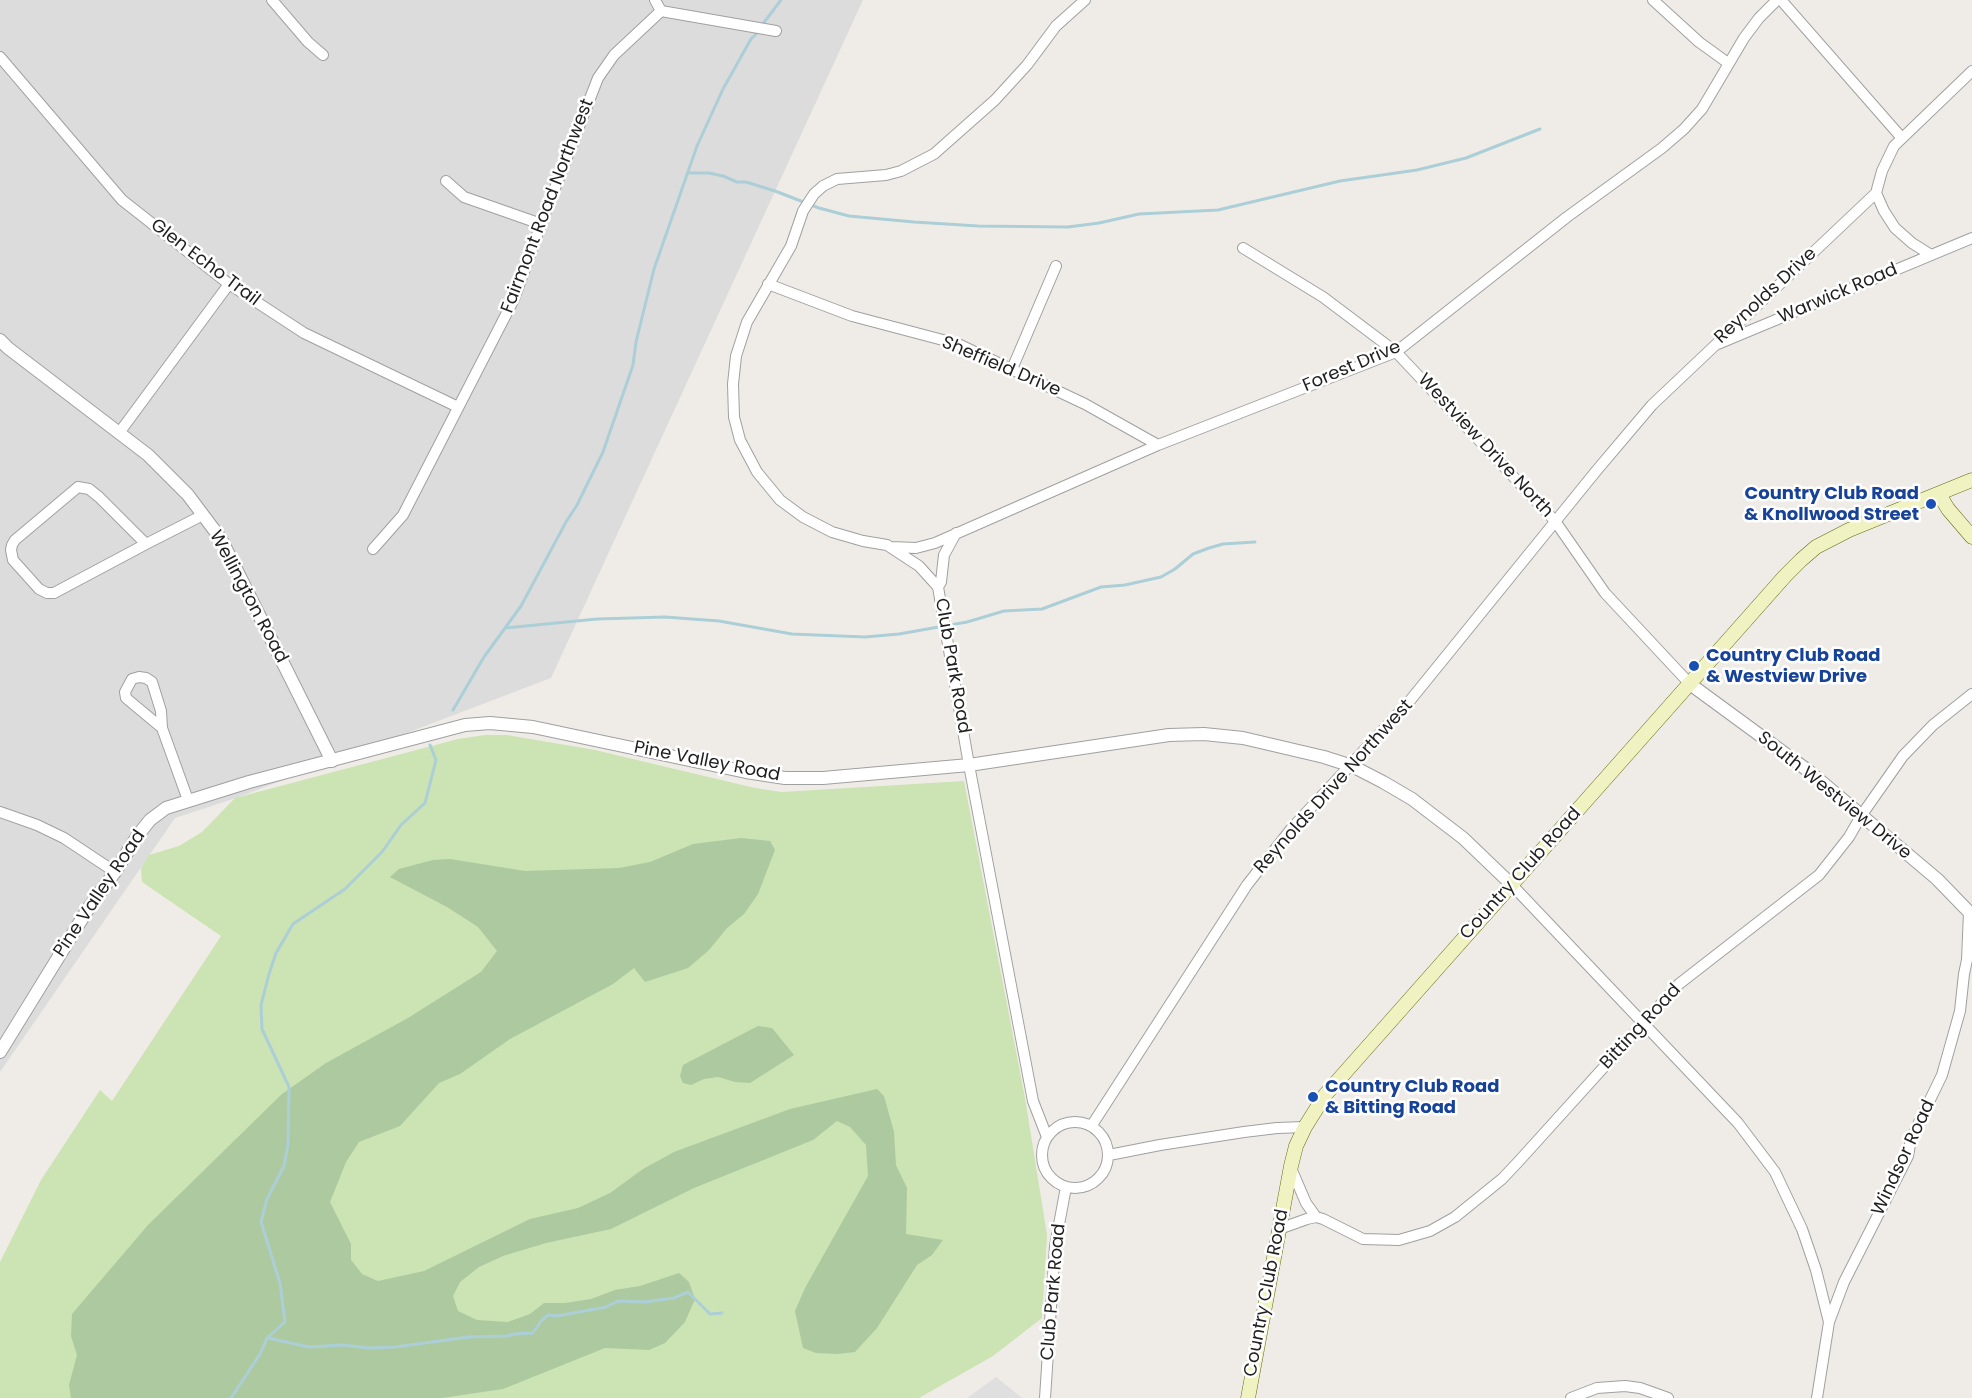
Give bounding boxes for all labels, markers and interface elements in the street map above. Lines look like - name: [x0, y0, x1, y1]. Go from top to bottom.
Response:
- street label: Fairmont Road Northwest: [497, 96, 599, 316]
- street label: Glen Echo Trail: [146, 215, 264, 311]
- street label: Reynolds Drive: [1711, 243, 1821, 349]
- street label: Warwick Road: [1775, 259, 1901, 329]
- street label: Sheffield Drive: [938, 332, 1064, 402]
- street label: Forest Drive: [1300, 337, 1404, 397]
- street label: Westview Drive North: [1413, 370, 1557, 522]
- place label: Country Club Road & Knollwood Street: [1744, 483, 1919, 526]
- marker: Country Club Road & Knollwood Street: [1924, 497, 1938, 511]
- street label: Wellington Road: [204, 527, 292, 667]
- street label: Club Park Road: [929, 597, 975, 735]
- place label: Country Club Road & Westview Drive: [1706, 645, 1880, 688]
- marker: Country Club Road & Westview Drive: [1687, 659, 1701, 673]
- street label: Reynolds Drive Northwest: [1250, 695, 1418, 879]
- street label: South Westview Drive: [1753, 727, 1915, 865]
- street label: Pine Valley Road: [632, 737, 782, 787]
- street label: Country Club Road: [1456, 804, 1586, 944]
- street label: Pine Valley Road: [50, 826, 150, 962]
- street label: Bitting Road: [1596, 980, 1686, 1074]
- place label: Country Club Road & Bitting Road: [1325, 1076, 1499, 1118]
- marker: Country Club Road & Bitting Road: [1306, 1090, 1320, 1104]
- street label: Windsor Road: [1868, 1097, 1940, 1219]
- street label: Country Club Road: [1240, 1207, 1294, 1379]
- street label: Club Park Road: [1037, 1223, 1071, 1361]

